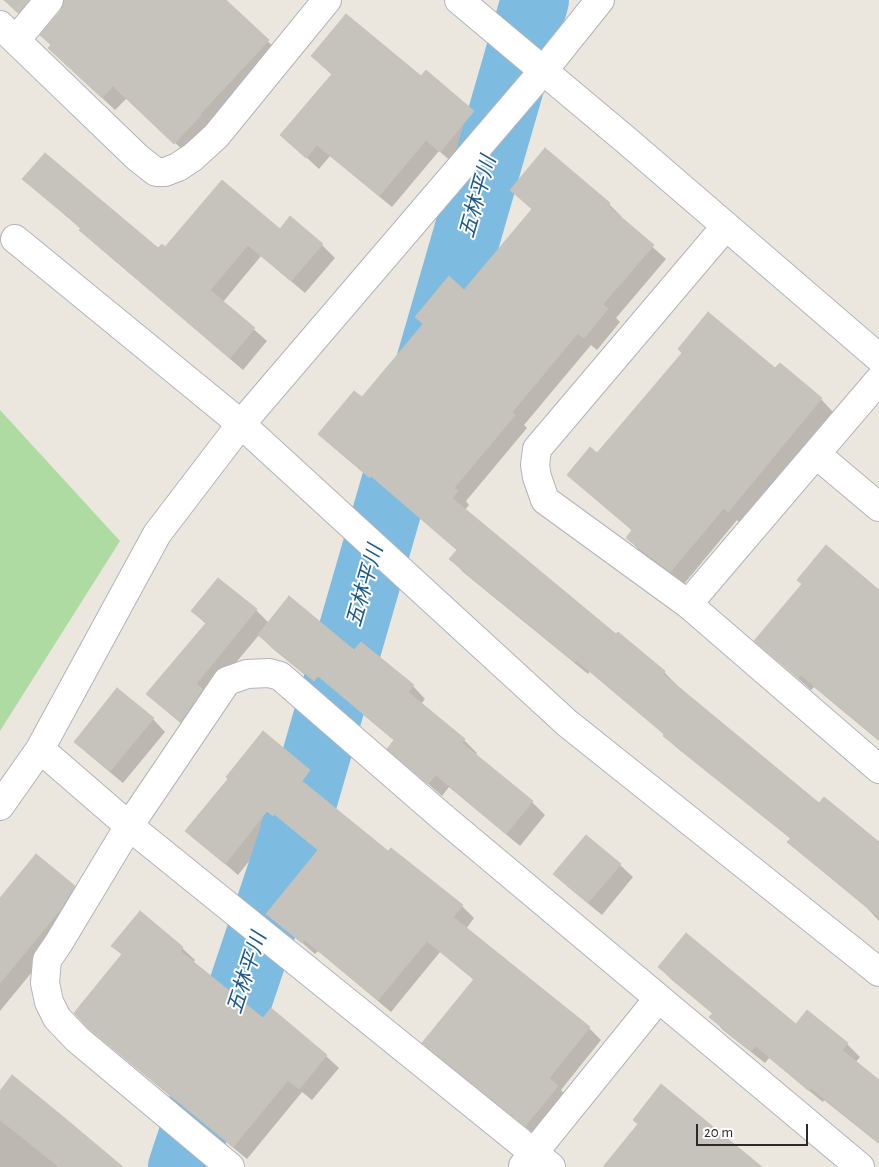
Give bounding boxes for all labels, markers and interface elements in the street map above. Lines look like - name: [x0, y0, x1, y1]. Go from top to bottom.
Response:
- water label: 五林平川: [454, 153, 502, 241]
- water label: 五林平川: [341, 542, 389, 630]
- water label: 五林平川: [222, 929, 272, 1017]
- scale bar: [699, 1114, 812, 1146]
- text: 20 m: [704, 1125, 733, 1140]

